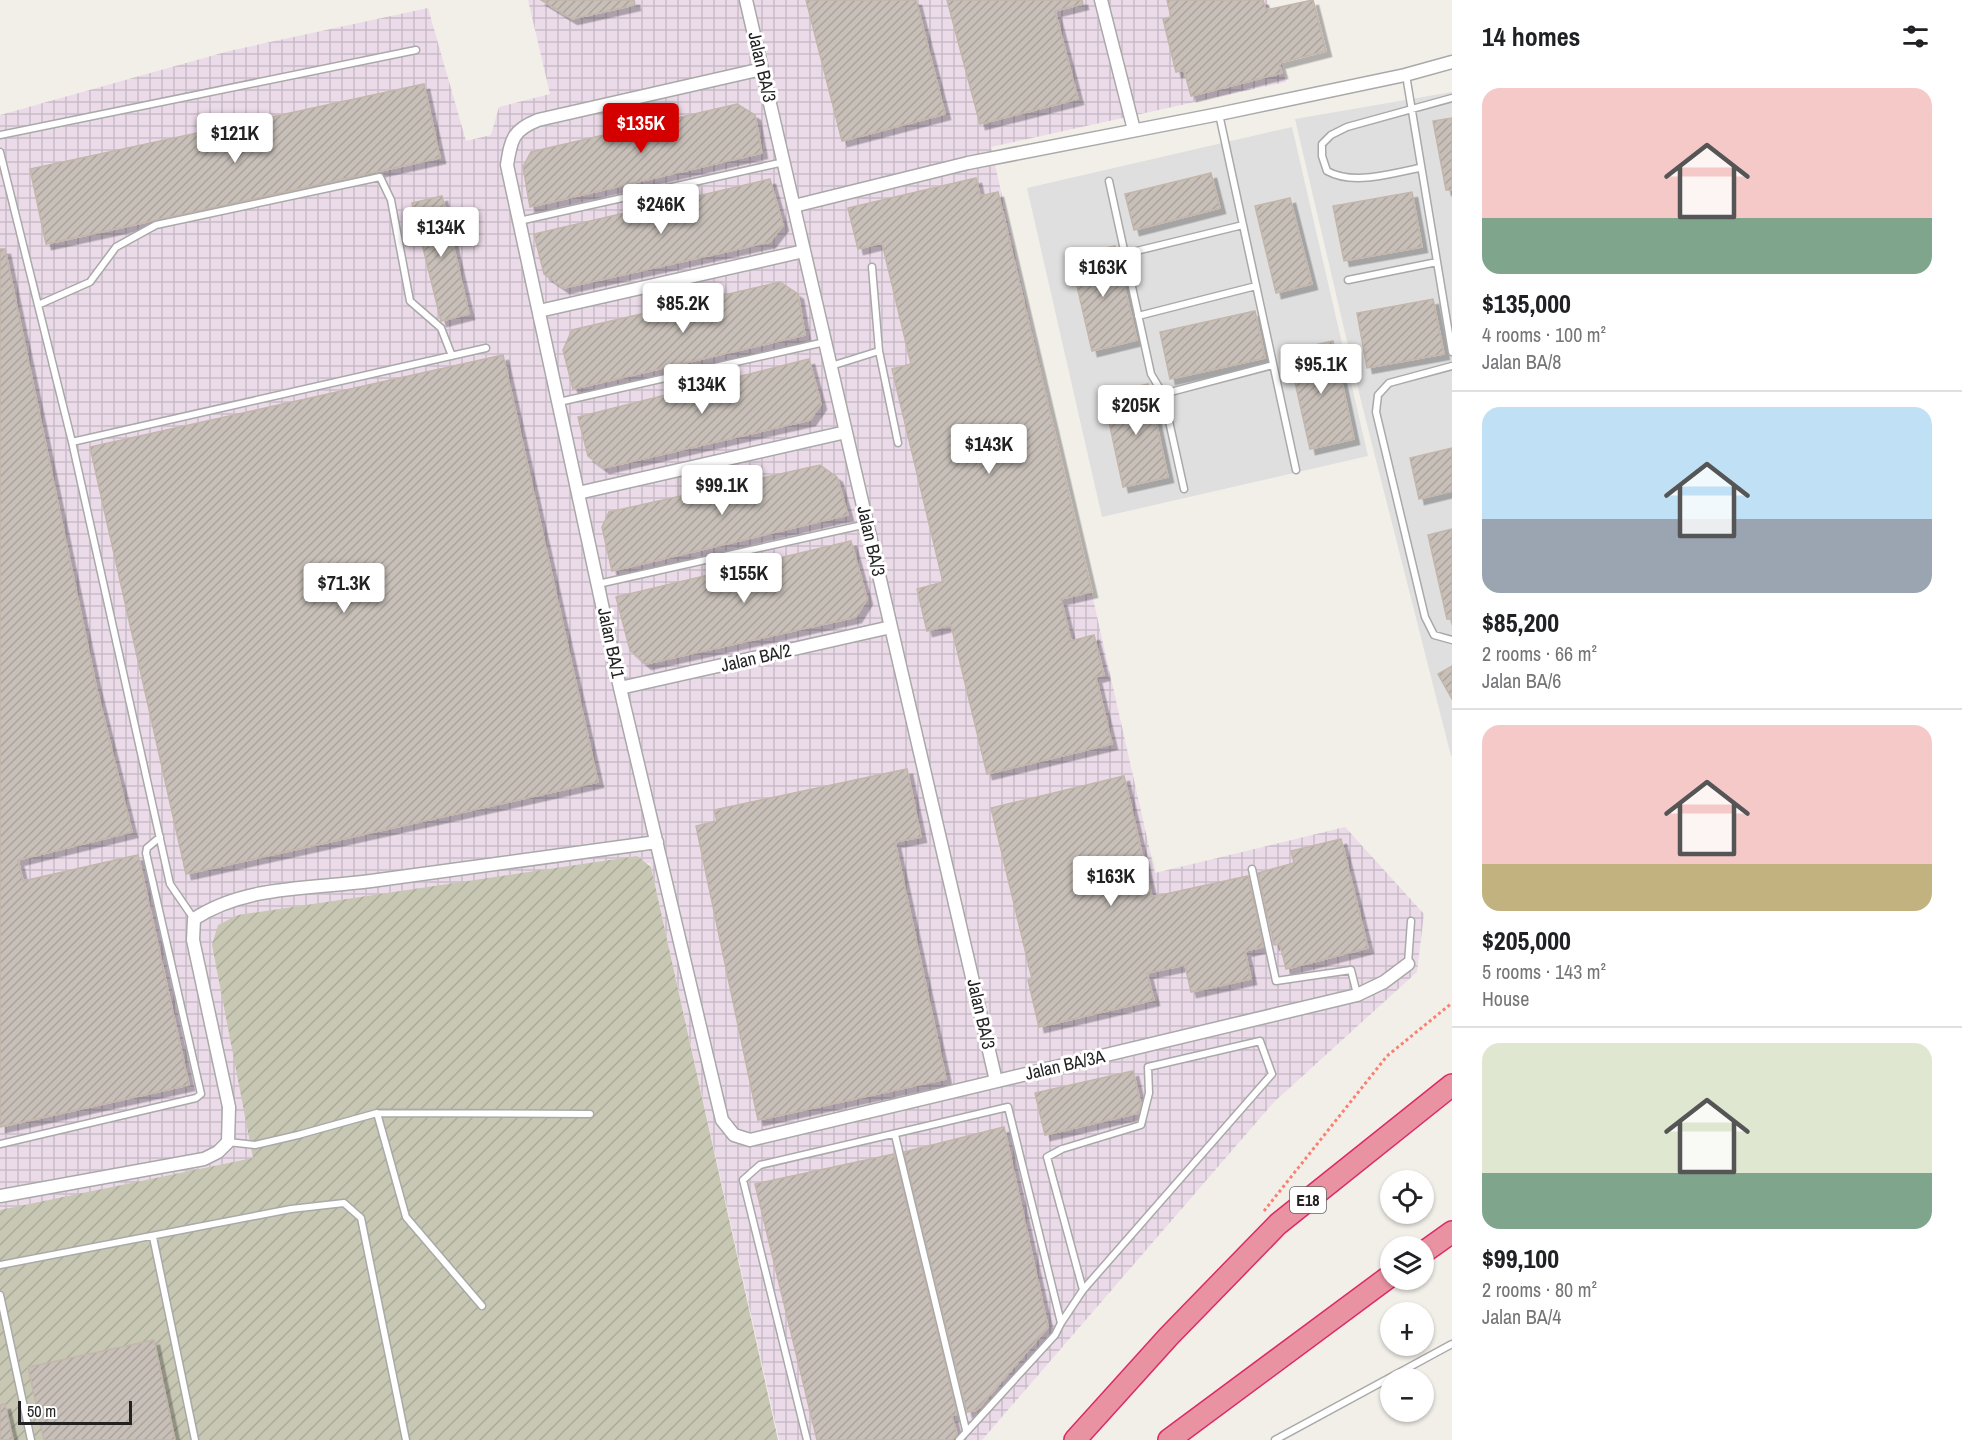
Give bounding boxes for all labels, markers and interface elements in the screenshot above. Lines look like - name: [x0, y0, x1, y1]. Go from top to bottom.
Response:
- text: 14 homes: [1482, 19, 1580, 54]
- icon: filters: [1899, 20, 1932, 53]
- street label: Jalan BA/3: [742, 29, 783, 104]
- pin: $135K: [599, 103, 683, 154]
- text: $135K: [617, 109, 665, 136]
- pin: $121K: [193, 113, 277, 164]
- text: $121K: [211, 119, 259, 146]
- icon: home: [1653, 127, 1761, 235]
- pin: $246K: [619, 184, 703, 235]
- text: $246K: [637, 190, 685, 217]
- pin: $134K: [399, 207, 483, 258]
- text: $134K: [417, 213, 465, 240]
- pin: $163K: [1061, 247, 1145, 298]
- text: $163K: [1079, 253, 1127, 280]
- pin: $85.2K: [634, 283, 732, 334]
- text: $135,000: [1482, 286, 1571, 321]
- text: $85.2K: [657, 289, 709, 316]
- text: 4 rooms · 100 m²: [1482, 321, 1606, 348]
- pin: $95.1K: [1272, 344, 1370, 395]
- text: Jalan BA/8: [1482, 348, 1561, 375]
- text: $95.1K: [1295, 350, 1347, 377]
- pin: $134K: [660, 364, 744, 415]
- text: $134K: [678, 370, 726, 397]
- pin: $205K: [1094, 385, 1178, 436]
- text: $205K: [1112, 391, 1160, 418]
- pin: $143K: [947, 424, 1031, 475]
- text: $143K: [965, 430, 1013, 457]
- icon: home: [1653, 446, 1761, 554]
- pin: $99.1K: [673, 465, 771, 516]
- text: $99.1K: [696, 471, 748, 498]
- street label: Jalan BA/3: [851, 503, 892, 578]
- pin: $155K: [702, 553, 786, 604]
- text: $155K: [720, 559, 768, 586]
- pin: $71.3K: [295, 563, 393, 614]
- text: $71.3K: [318, 569, 370, 596]
- street label: Jalan BA/1: [592, 605, 631, 681]
- text: $85,200: [1482, 605, 1559, 640]
- street label: Jalan BA/2: [718, 637, 793, 678]
- text: 2 rooms · 66 m²: [1482, 640, 1597, 667]
- text: Jalan BA/6: [1482, 667, 1561, 694]
- icon: home: [1653, 764, 1761, 872]
- pin: $163K: [1069, 856, 1153, 907]
- text: $163K: [1087, 862, 1135, 889]
- text: $205,000: [1482, 923, 1571, 958]
- text: 5 rooms · 143 m²: [1482, 958, 1606, 985]
- street label: Jalan BA/3: [961, 976, 1002, 1051]
- text: House: [1482, 985, 1529, 1012]
- street label: Jalan BA/3A: [1022, 1043, 1107, 1086]
- icon: home: [1653, 1082, 1761, 1190]
- map controls: [1380, 1170, 1434, 1422]
- button: locate: [1380, 1170, 1434, 1224]
- road number: E18: [1290, 1187, 1326, 1213]
- button: layers: [1380, 1236, 1434, 1290]
- text: $99,100: [1482, 1241, 1559, 1276]
- text: 2 rooms · 80 m²: [1482, 1276, 1597, 1303]
- button: +: [1380, 1302, 1434, 1356]
- text: Jalan BA/4: [1482, 1303, 1561, 1330]
- button: −: [1380, 1368, 1434, 1422]
- scale bar: [18, 1398, 132, 1426]
- text: 50 m: [27, 1400, 56, 1422]

